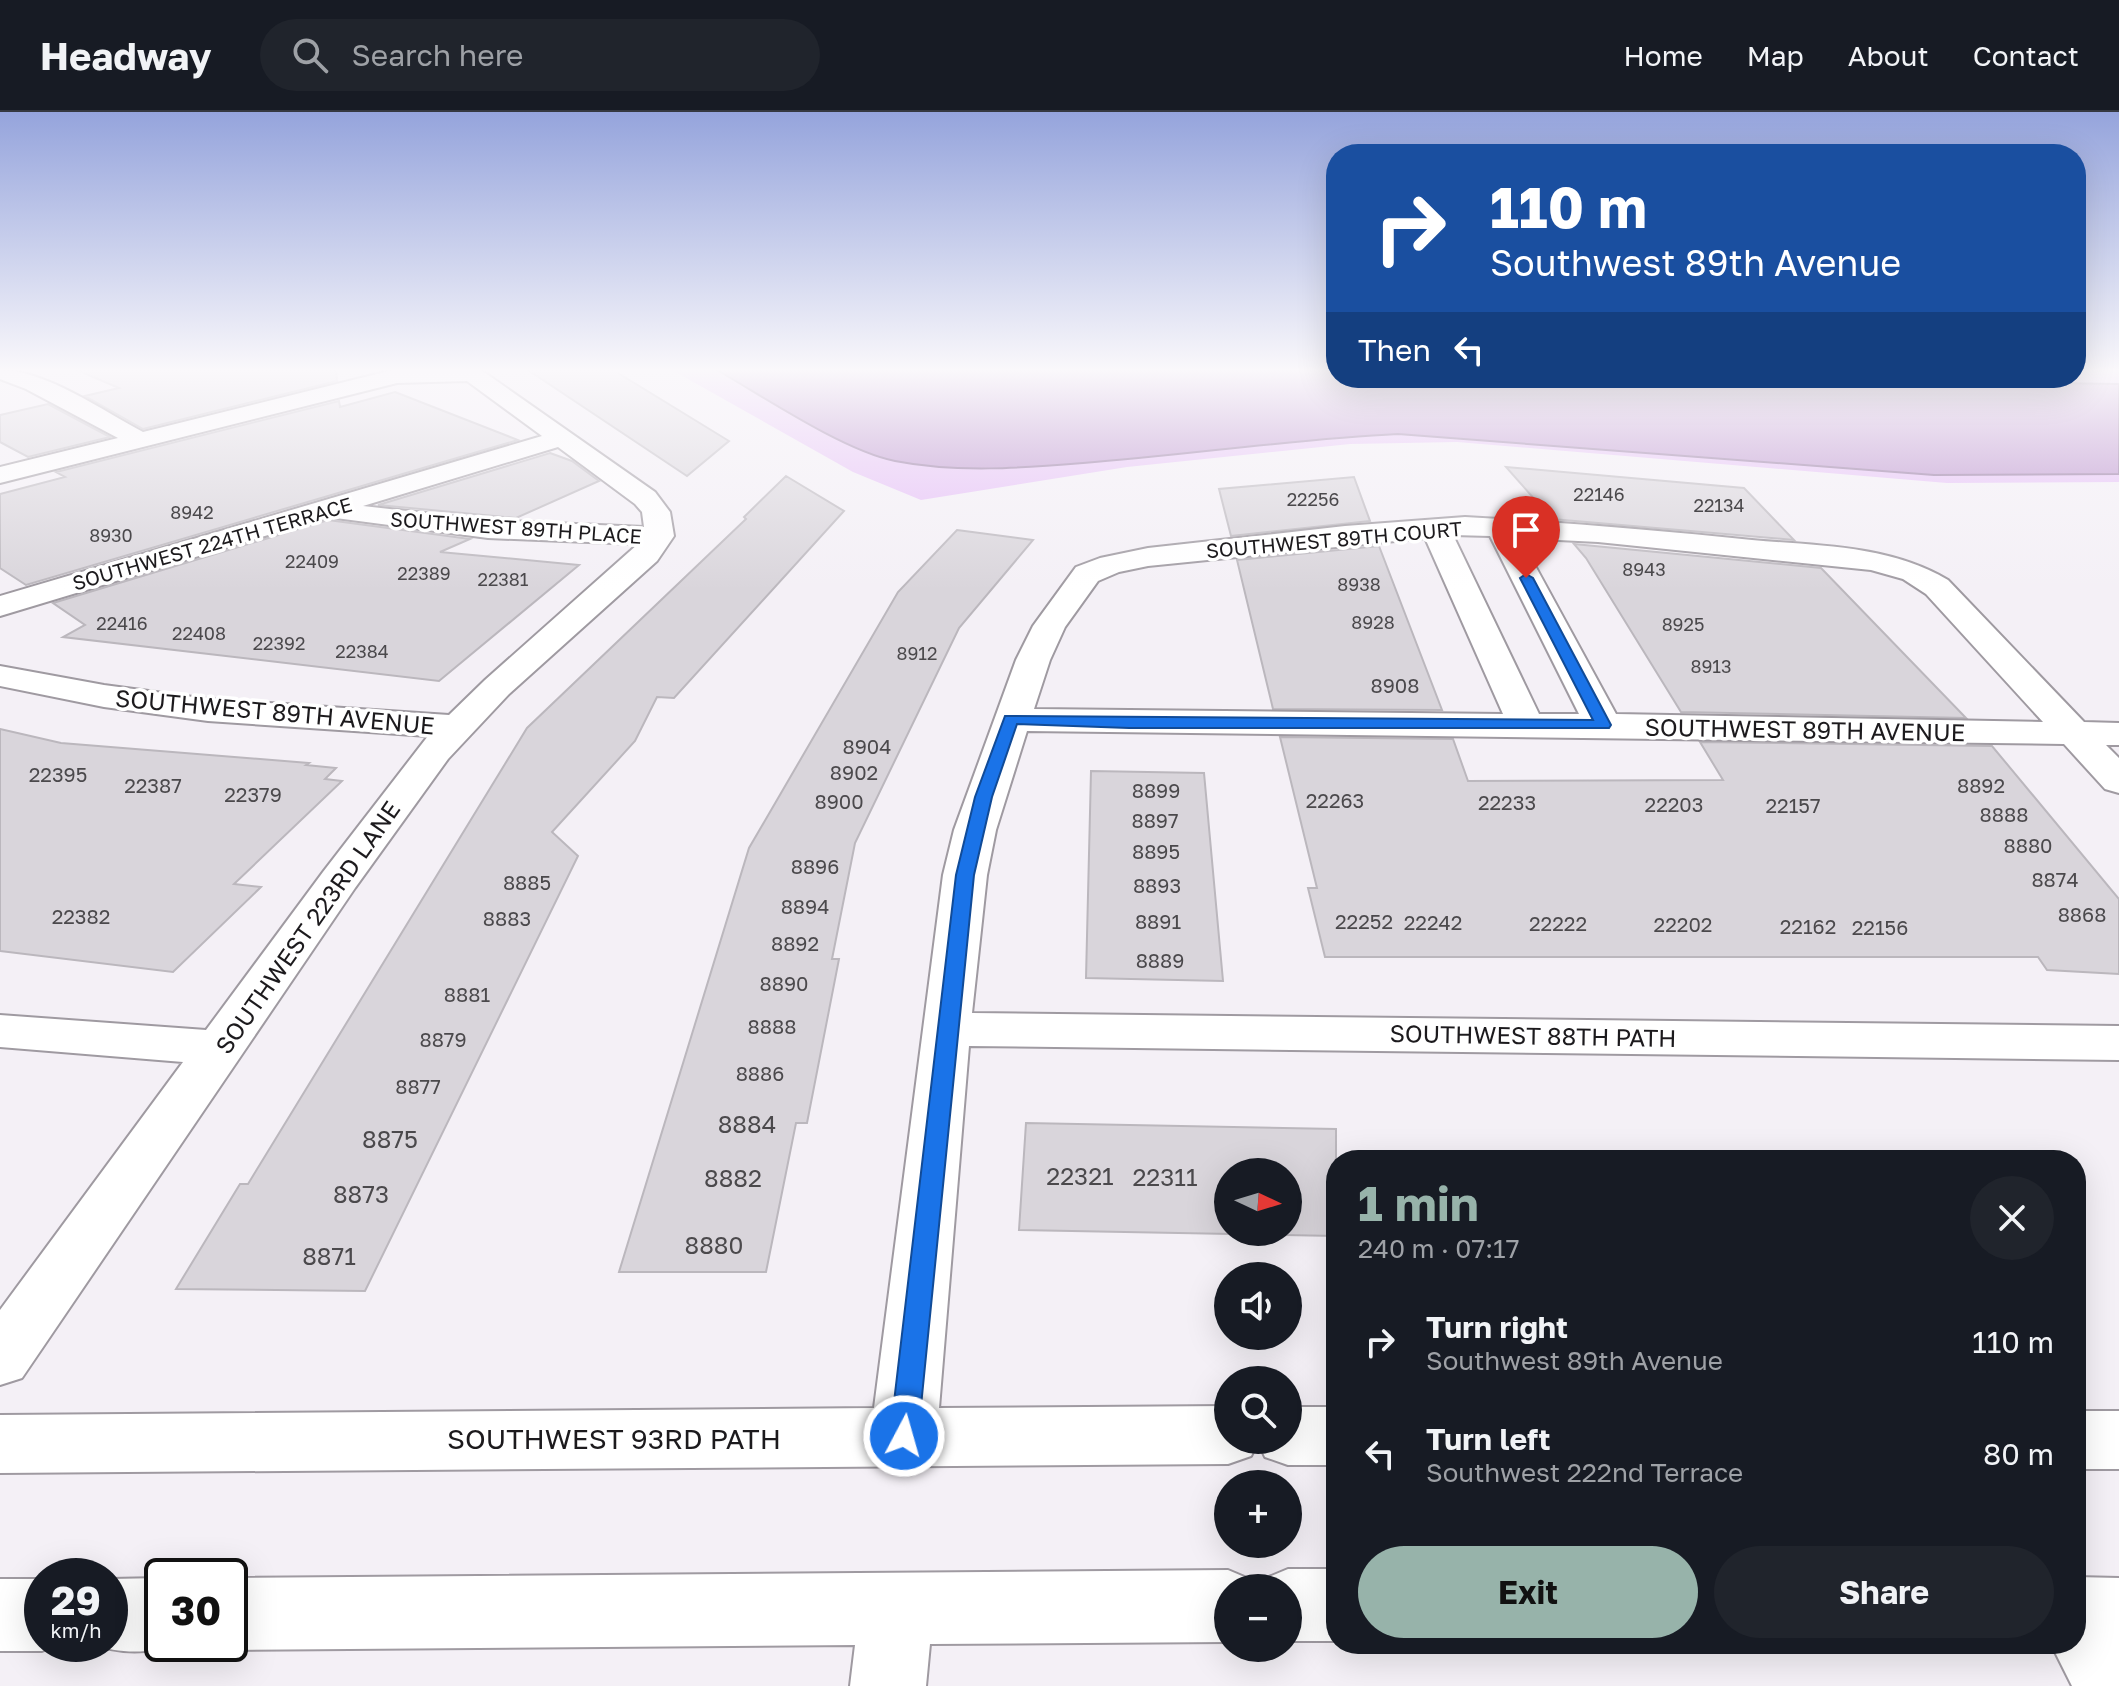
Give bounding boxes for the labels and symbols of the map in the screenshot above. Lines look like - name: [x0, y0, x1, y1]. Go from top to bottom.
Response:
- house number: 22146: [1573, 483, 1625, 505]
- house number: 22256: [1287, 488, 1339, 510]
- street label: SOUTHWEST 224TH TERRACE: [69, 492, 355, 594]
- house number: 22134: [1693, 494, 1745, 516]
- pin: [1492, 496, 1560, 578]
- house number: 8942: [170, 501, 214, 523]
- street label: SOUTHWEST 89TH PLACE: [389, 506, 643, 548]
- street label: SOUTHWEST 89TH COURT: [1205, 516, 1463, 562]
- house number: 8930: [89, 524, 133, 546]
- house number: 22409: [285, 550, 339, 572]
- house number: 8943: [1622, 558, 1666, 580]
- house number: 22389: [397, 562, 451, 584]
- house number: 22381: [477, 568, 529, 590]
- house number: 8938: [1337, 573, 1381, 595]
- house number: 8928: [1351, 611, 1395, 633]
- house number: 22416: [96, 612, 148, 634]
- house number: 8925: [1662, 613, 1704, 635]
- house number: 22408: [172, 622, 226, 644]
- house number: 22392: [253, 632, 305, 654]
- house number: 22384: [335, 640, 389, 662]
- house number: 8912: [896, 642, 938, 664]
- house number: 8913: [1690, 655, 1732, 677]
- house number: 8908: [1371, 673, 1419, 697]
- street label: SOUTHWEST 89TH AVENUE: [114, 683, 436, 739]
- street label: SOUTHWEST 89TH AVENUE: [1644, 712, 1966, 746]
- house number: 8904: [843, 734, 891, 758]
- house number: 8902: [830, 760, 878, 784]
- house number: 22395: [29, 762, 87, 786]
- house number: 22387: [124, 773, 182, 797]
- house number: 8892: [1957, 773, 2005, 797]
- house number: 8899: [1132, 778, 1180, 802]
- house number: 22379: [224, 782, 282, 806]
- house number: 22263: [1306, 788, 1364, 812]
- house number: 8900: [814, 789, 864, 813]
- house number: 22233: [1478, 790, 1536, 814]
- house number: 22203: [1645, 792, 1703, 816]
- house number: 22157: [1765, 793, 1821, 817]
- street label: SOUTHWEST 223RD LANE: [209, 795, 405, 1059]
- house number: 8888: [1980, 802, 2028, 826]
- house number: 8897: [1131, 808, 1179, 832]
- house number: 8880: [2004, 833, 2053, 857]
- house number: 8895: [1132, 839, 1180, 863]
- house number: 8896: [791, 854, 839, 878]
- house number: 8874: [2031, 867, 2079, 891]
- house number: 8885: [503, 870, 551, 894]
- house number: 8893: [1133, 873, 1181, 897]
- house number: 8894: [781, 894, 829, 918]
- house number: 8868: [2058, 902, 2106, 926]
- house number: 22382: [52, 904, 110, 928]
- house number: 8883: [483, 906, 531, 930]
- house number: 8891: [1135, 909, 1181, 933]
- house number: 22252: [1335, 909, 1393, 933]
- house number: 22242: [1404, 910, 1462, 934]
- house number: 22222: [1529, 911, 1587, 935]
- house number: 22202: [1654, 912, 1712, 936]
- house number: 22162: [1780, 914, 1836, 938]
- house number: 22156: [1852, 915, 1908, 939]
- house number: 8892: [771, 931, 819, 955]
- house number: 8889: [1136, 948, 1184, 972]
- house number: 8890: [760, 971, 808, 995]
- house number: 8881: [444, 982, 490, 1006]
- house number: 8888: [748, 1014, 796, 1038]
- street label: SOUTHWEST 88TH PATH: [1389, 1018, 1677, 1052]
- house number: 8879: [419, 1027, 467, 1051]
- house number: 8886: [736, 1061, 784, 1085]
- house number: 8877: [395, 1074, 441, 1098]
- house number: 8884: [718, 1109, 776, 1138]
- house number: 8875: [362, 1124, 418, 1153]
- north arrow: [1214, 1158, 1302, 1246]
- house number: 22321: [1046, 1161, 1114, 1190]
- house number: 22311: [1132, 1162, 1198, 1191]
- house number: 8882: [704, 1163, 762, 1192]
- house number: 8873: [333, 1179, 389, 1208]
- house number: 8880: [685, 1230, 743, 1259]
- house number: 8871: [302, 1241, 356, 1270]
- position arrow: [862, 1394, 946, 1478]
- street label: SOUTHWEST 93RD PATH: [447, 1422, 781, 1455]
- speed limit sign: 30: [144, 1558, 248, 1662]

